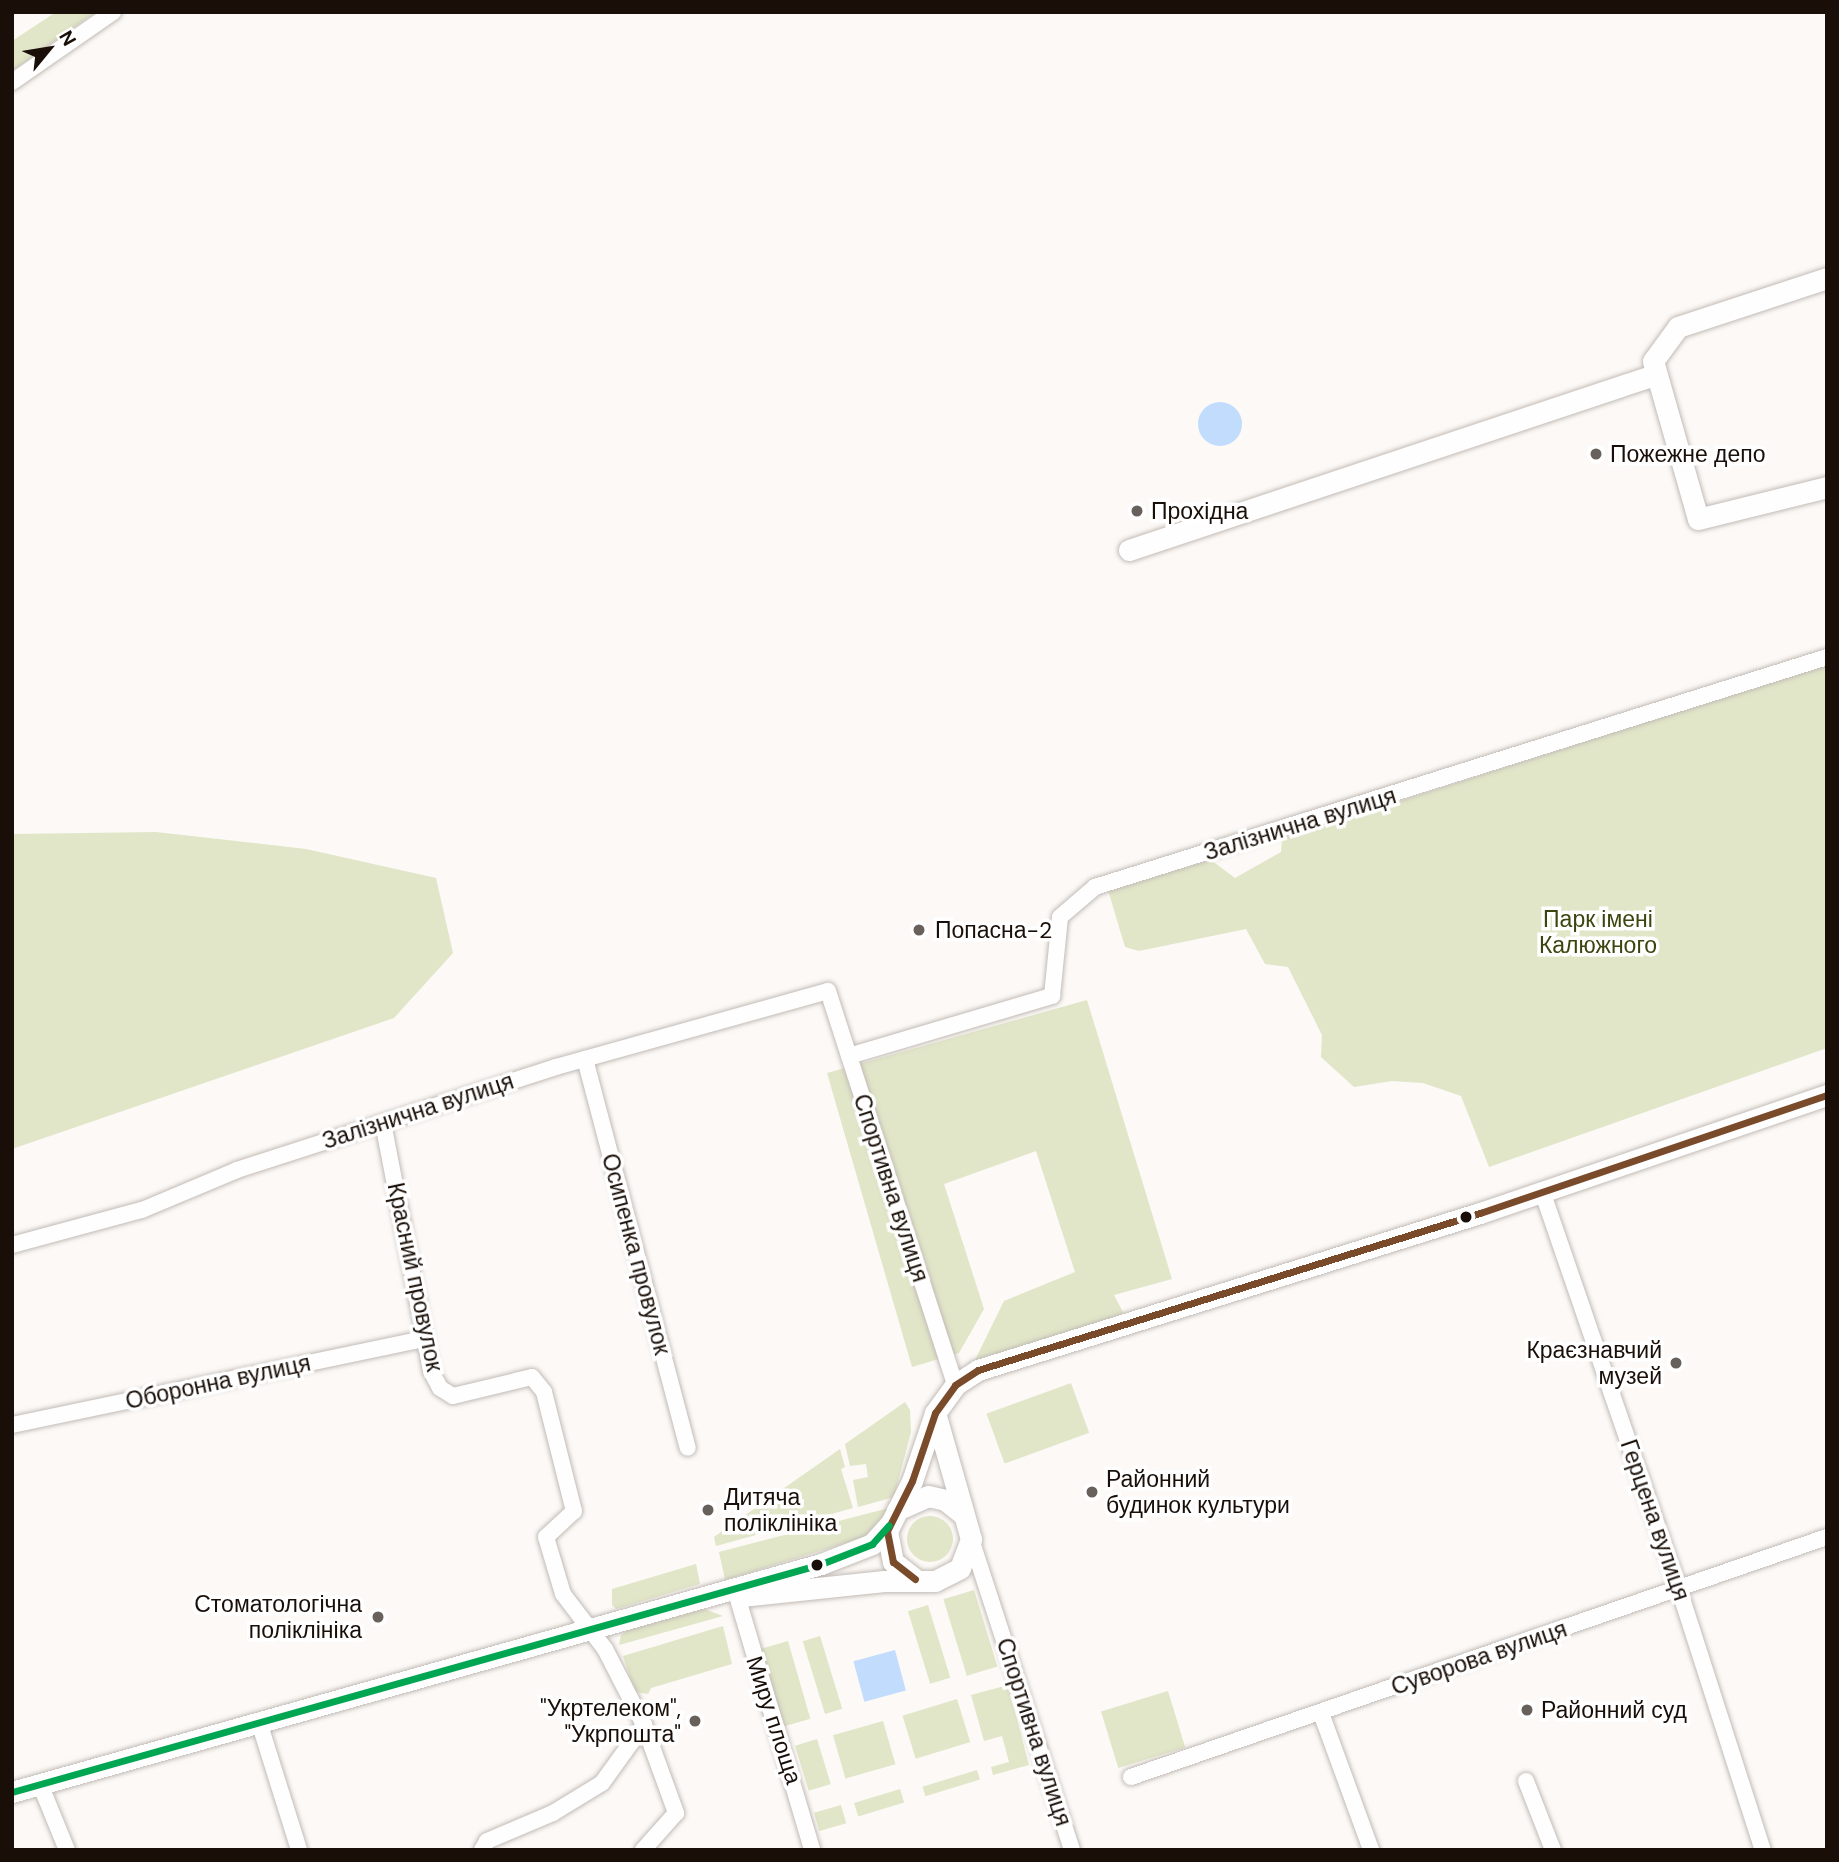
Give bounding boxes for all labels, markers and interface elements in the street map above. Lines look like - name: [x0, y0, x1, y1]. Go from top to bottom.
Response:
- north arrow: [14, 14, 84, 84]
- text: N: [53, 26, 82, 50]
- place label: Пожежне депо: [1610, 440, 1765, 468]
- marker: Пожежне депо: [1588, 446, 1604, 462]
- place label: Прохідна: [1151, 497, 1248, 525]
- marker: Прохідна: [1129, 503, 1145, 519]
- street label: Залізнична вулиця: [1201, 782, 1399, 866]
- park label: Парк імені Калюжного: [1539, 905, 1657, 959]
- place label: Попасна-2: [935, 916, 1052, 944]
- marker: Попасна-2: [909, 920, 929, 940]
- street label: Залізнична вулиця: [319, 1067, 517, 1155]
- street label: Спортивна вулиця: [848, 1091, 934, 1285]
- street label: Осипенка провулок: [596, 1150, 676, 1358]
- street label: Красний провулок: [382, 1180, 448, 1374]
- unlabelled marker: [1459, 1210, 1473, 1224]
- place label: Краєзнавчий музей: [1526, 1336, 1662, 1390]
- street label: Оборонна вулиця: [123, 1349, 313, 1415]
- marker: Краєзнавчий музей: [1668, 1355, 1684, 1371]
- street label: Герцена вулиця: [1615, 1436, 1695, 1604]
- place label: Районний будинок культури: [1106, 1465, 1290, 1519]
- place label: Дитяча поліклініка: [724, 1483, 837, 1537]
- marker: Районний будинок культури: [1084, 1484, 1100, 1500]
- marker: Дитяча поліклініка: [698, 1500, 718, 1520]
- unlabelled marker: [810, 1558, 824, 1572]
- place label: Стоматологічна поліклініка: [194, 1590, 362, 1644]
- marker: Стоматологічна поліклініка: [368, 1607, 388, 1627]
- street label: Суворова вулиця: [1388, 1615, 1570, 1701]
- street label: Спортивна вулиця: [991, 1635, 1077, 1829]
- street label: Миру площа: [740, 1653, 808, 1787]
- place label: "Укртелеком", "Укрпошта": [540, 1694, 681, 1748]
- place label: Районний суд: [1541, 1696, 1687, 1724]
- marker: Районний суд: [1519, 1702, 1535, 1718]
- marker: "Укртелеком", "Укрпошта": [687, 1713, 703, 1729]

